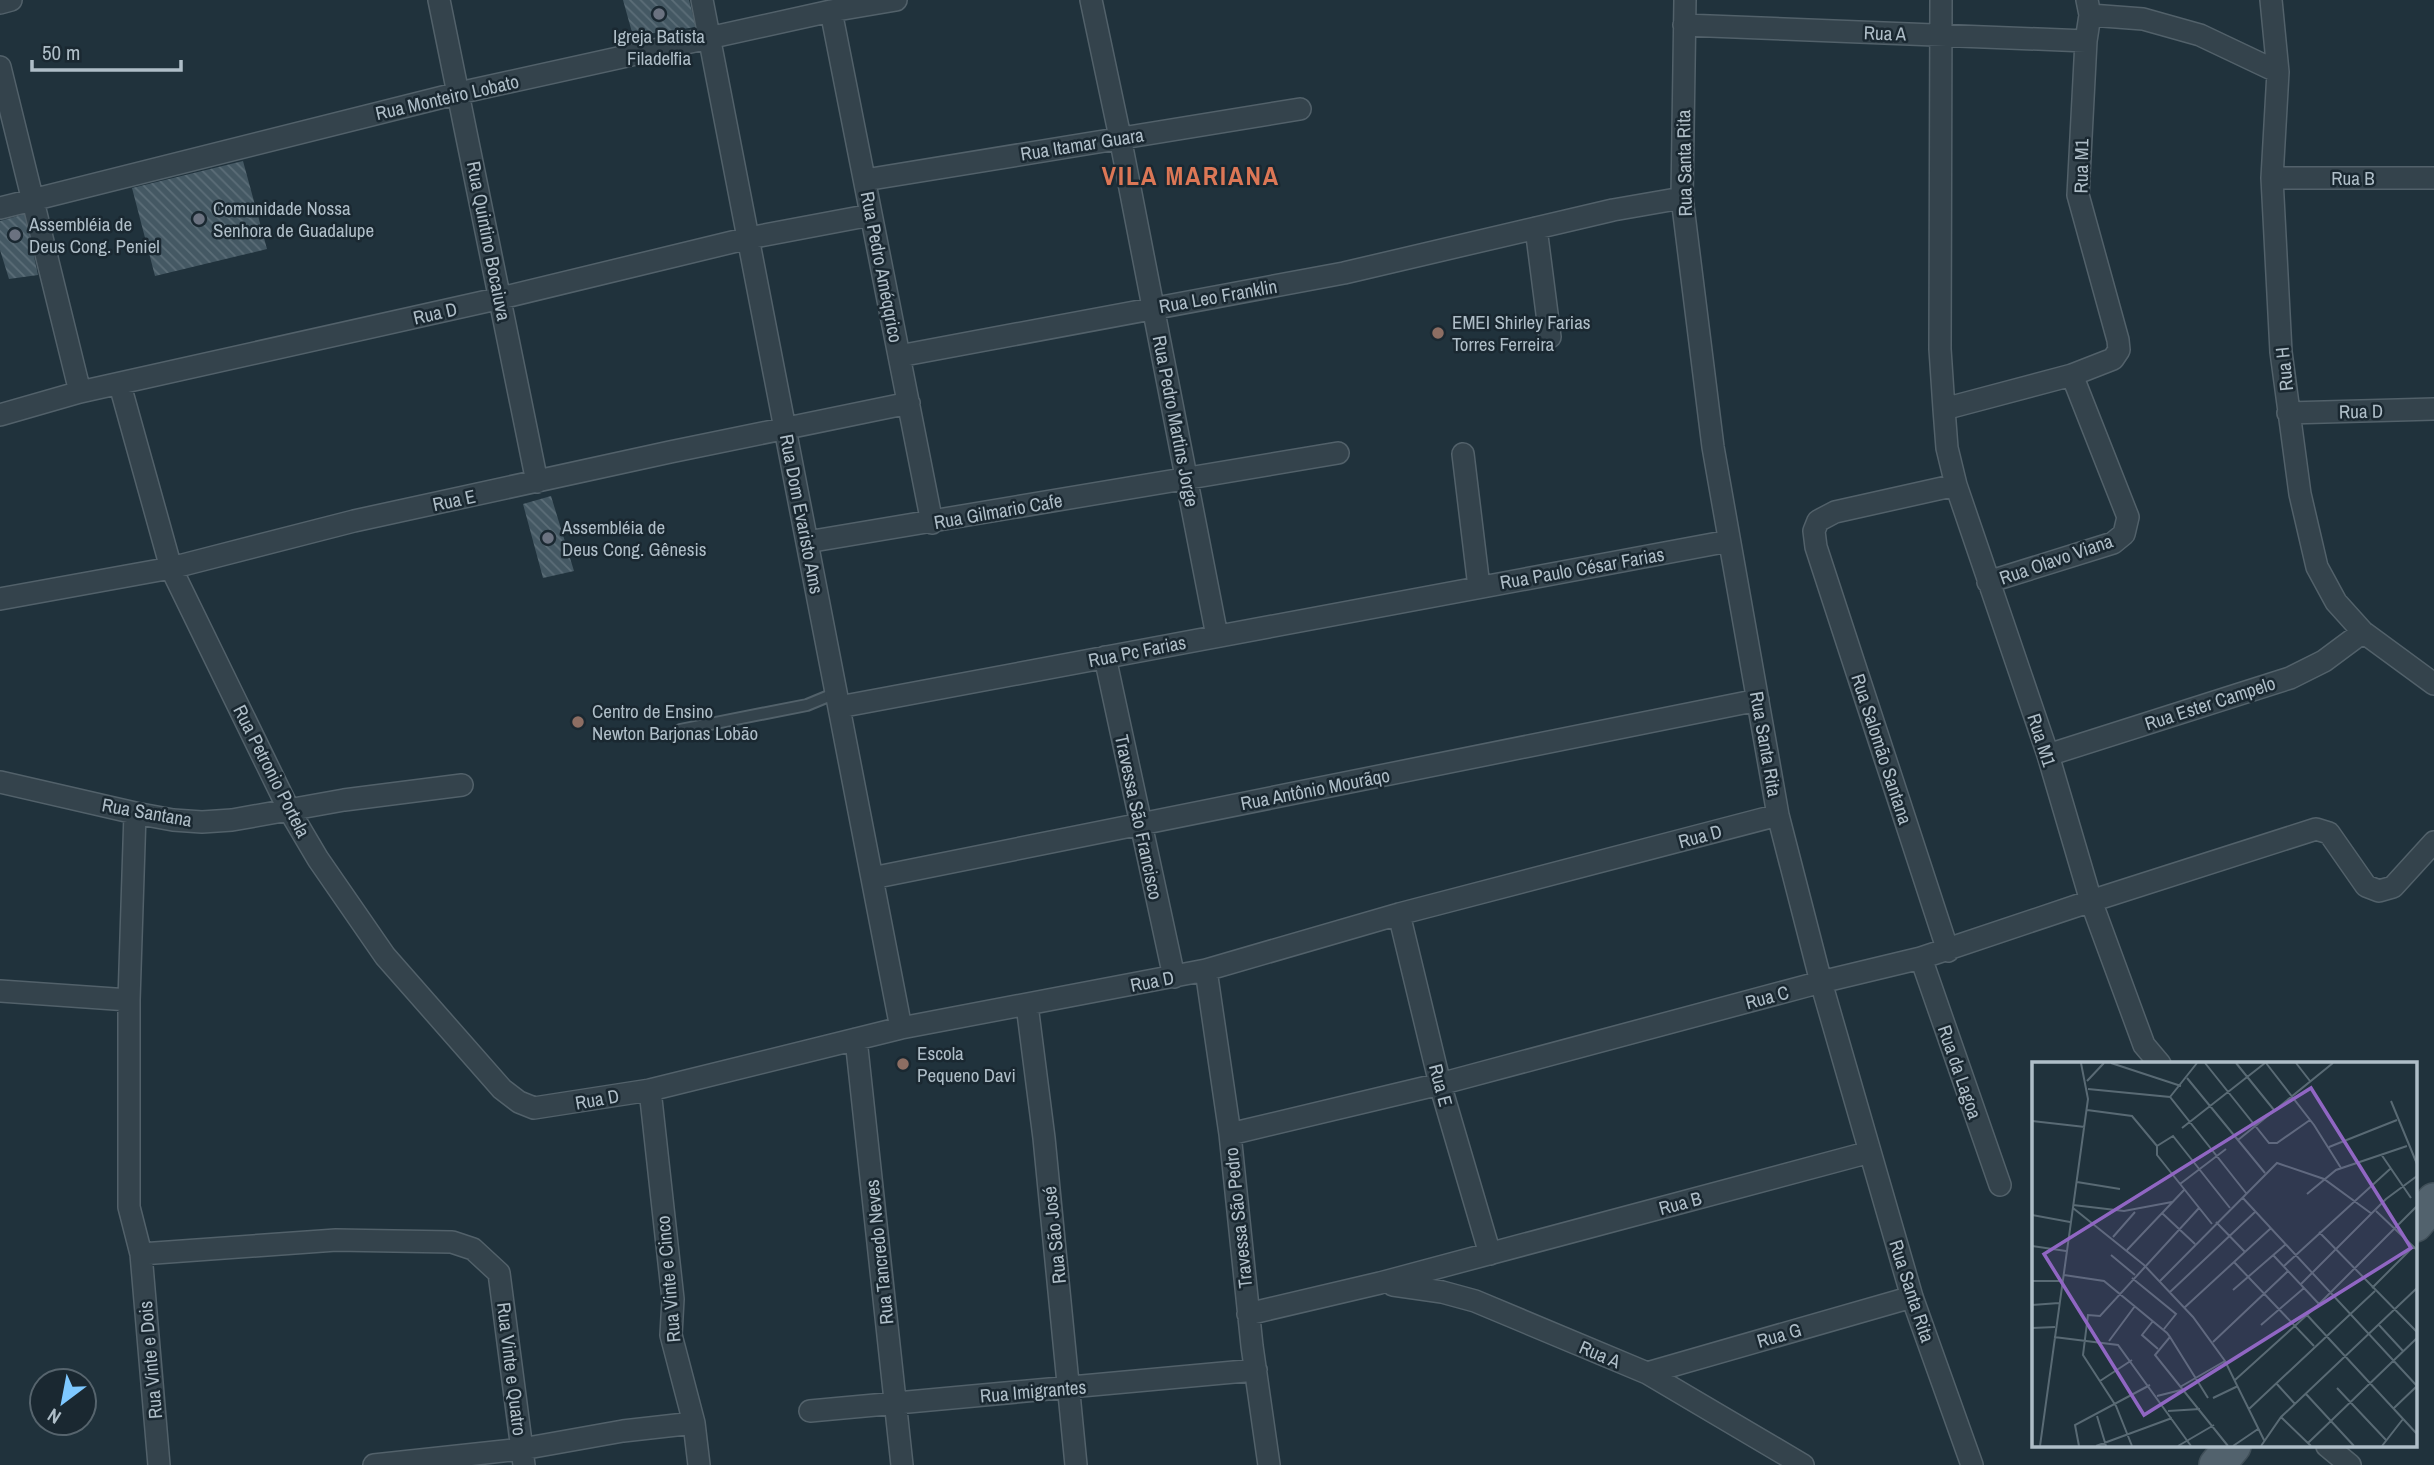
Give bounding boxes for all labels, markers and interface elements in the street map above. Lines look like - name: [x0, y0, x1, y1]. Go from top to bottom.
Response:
- marker: Igreja Batista Filadelfia: [651, 6, 667, 22]
- street label: Rua A: [1863, 19, 1907, 47]
- place label: Igreja Batista Filadelfia: [613, 23, 705, 71]
- scale bar: [32, 28, 180, 72]
- text: 50 m: [42, 38, 80, 67]
- street label: Rua Monteiro Lobato: [373, 68, 521, 126]
- street label: Rua Santa Rita: [1670, 109, 1698, 216]
- street label: Rua Itamar Guara: [1018, 121, 1146, 167]
- street label: Rua M1: [2068, 138, 2094, 194]
- district label: VILA MARIANA: [1102, 158, 1280, 193]
- street label: Rua Quintino Bocaiuva: [461, 159, 517, 323]
- street label: Rua B: [2331, 165, 2375, 191]
- street label: Rua Pedro Améqqrico: [855, 189, 909, 345]
- place label: Comunidade Nossa Senhora de Guadalupe: [213, 195, 374, 243]
- place label: Assembléia de Deus Cong. Peniel: [28, 211, 160, 259]
- marker: Comunidade Nossa Senhora de Guadalupe: [191, 211, 207, 227]
- marker: Assembléia de Deus Cong. Peniel: [7, 227, 23, 243]
- street label: Rua Leo Franklin: [1157, 273, 1279, 319]
- street label: Rua D: [411, 295, 459, 331]
- place label: EMEI Shirley Farias Torres Ferreira: [1452, 309, 1591, 357]
- marker: EMEI Shirley Farias Torres Ferreira: [1430, 325, 1446, 341]
- street label: Rua Pedro Martins Jorge: [1147, 333, 1205, 509]
- street label: Rua H: [2269, 346, 2299, 392]
- street label: Rua D: [2339, 398, 2383, 424]
- street label: Rua Dom Evaristo Ams: [774, 432, 830, 596]
- street label: Rua E: [430, 483, 478, 517]
- street label: Rua Gilmario Cafe: [932, 487, 1064, 535]
- place label: Assembléia de Deus Cong. Gênesis: [561, 514, 707, 562]
- street label: Rua Olavo Viana: [1996, 527, 2117, 591]
- marker: Assembléia de Deus Cong. Gênesis: [540, 530, 556, 546]
- street label: Rua Paulo César Farias: [1498, 541, 1666, 595]
- street label: Rua Pc Farias: [1086, 629, 1188, 673]
- street label: Rua Salomão Santana: [1845, 670, 1919, 828]
- street label: Rua Ester Campelo: [2141, 670, 2279, 736]
- street label: Rua Santa Rita: [1744, 689, 1788, 799]
- place label: Centro de Ensino Newton Barjonas Lobão: [592, 698, 758, 746]
- street label: Rua Petronio Portela: [227, 700, 317, 842]
- street label: Rua M1: [2021, 710, 2063, 770]
- marker: Centro de Ensino Newton Barjonas Lobão: [570, 714, 586, 730]
- street label: Travessa São Francisco: [1109, 732, 1169, 902]
- street label: Rua Antônio Mourãqo: [1238, 762, 1392, 816]
- street label: Rua Santana: [100, 791, 194, 833]
- street label: Rua D: [1675, 818, 1725, 854]
- street label: Rua D: [1128, 964, 1176, 998]
- street label: Rua C: [1742, 979, 1792, 1015]
- street label: Rua da Lagoa: [1932, 1021, 1988, 1123]
- place label: Escola Pequeno Davi: [917, 1040, 1016, 1088]
- marker: Escola Pequeno Davi: [895, 1056, 911, 1072]
- street label: Rua E: [1423, 1061, 1459, 1109]
- inset map: [2032, 1062, 2416, 1448]
- street label: Rua D: [573, 1082, 621, 1116]
- street label: Travessa São Pedro: [1218, 1146, 1258, 1290]
- street label: Rua Tancredo Neves: [858, 1178, 900, 1326]
- street label: Rua São José: [1036, 1185, 1072, 1285]
- street label: Rua B: [1656, 1185, 1704, 1221]
- street label: Rua Vinte e Cinco: [650, 1215, 686, 1343]
- street label: Rua Santa Rita: [1883, 1236, 1941, 1346]
- street label: Rua Vinte e Dois: [132, 1300, 168, 1420]
- street label: Rua Vinte e Quatro: [491, 1301, 533, 1437]
- street label: Rua G: [1754, 1316, 1804, 1354]
- street label: Rua A: [1575, 1334, 1625, 1374]
- north arrow: [28, 1367, 98, 1437]
- street label: Rua Imigrantes: [979, 1373, 1087, 1409]
- text: N: [42, 1402, 66, 1430]

